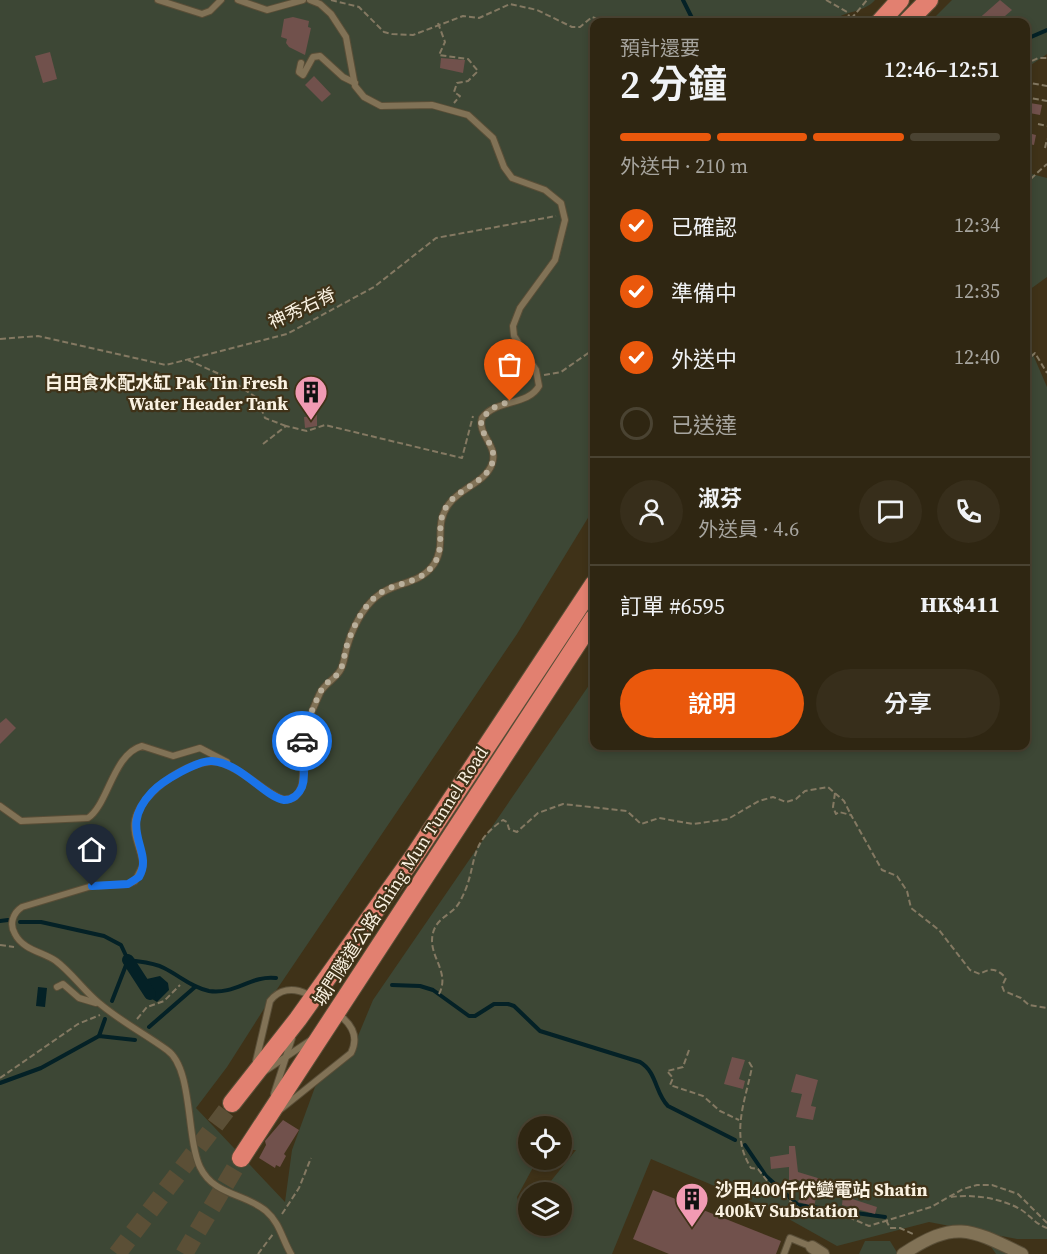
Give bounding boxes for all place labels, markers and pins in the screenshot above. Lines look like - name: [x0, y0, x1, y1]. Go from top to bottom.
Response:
- pin: [484, 339, 535, 401]
- place label: 白田食水配水缸 Pak Tin Fresh Water Header Tank: [45, 370, 288, 416]
- building icon: 白田食水配水缸 Pak Tin Fresh Water Header Tank: [293, 374, 329, 421]
- pin: [66, 824, 117, 886]
- place label: 沙田400仟伏變電站 Shatin 400kV Substation: [715, 1177, 928, 1223]
- building icon: 沙田400仟伏變電站 Shatin 400kV Substation: [674, 1181, 710, 1228]

